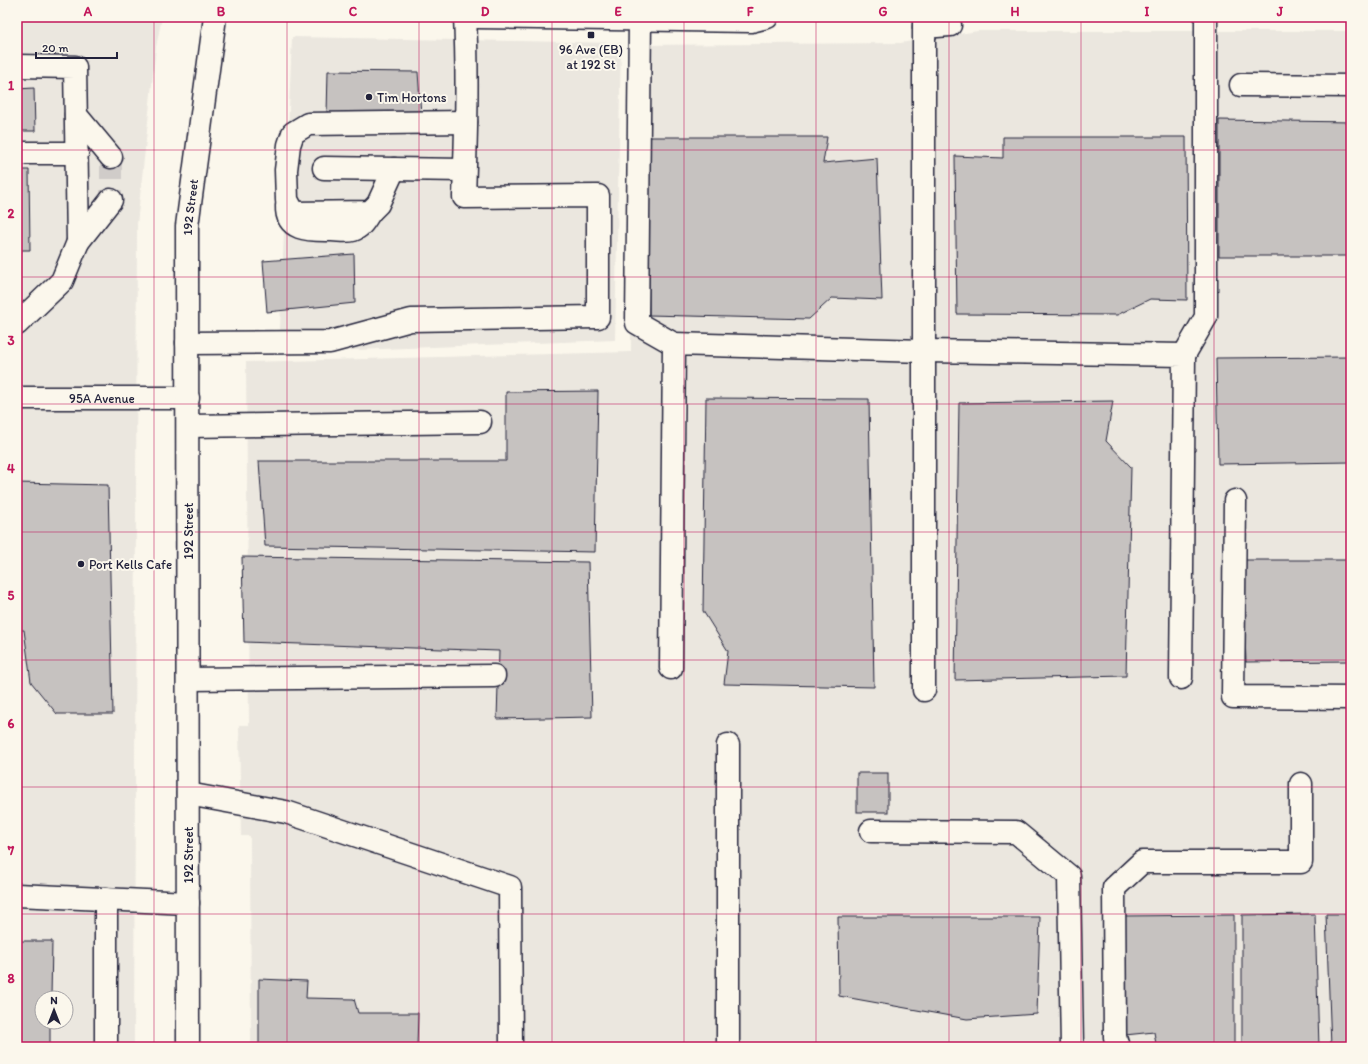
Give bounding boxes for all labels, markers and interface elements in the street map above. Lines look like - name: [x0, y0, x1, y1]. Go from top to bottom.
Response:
- text: A: [83, 4, 93, 19]
- text: B: [217, 4, 226, 19]
- text: C: [349, 4, 358, 19]
- text: D: [481, 4, 490, 19]
- text: E: [614, 4, 622, 19]
- text: F: [747, 4, 754, 19]
- text: G: [879, 4, 888, 19]
- text: H: [1011, 4, 1020, 19]
- text: I: [1145, 4, 1150, 19]
- text: J: [1276, 4, 1284, 19]
- marker: 96 Ave (EB) at 192 St: [586, 30, 596, 40]
- scale bar: [36, 34, 117, 60]
- text: 20 m: [42, 41, 69, 55]
- place label: 96 Ave (EB) at 192 St: [559, 42, 623, 72]
- text: 1: [8, 78, 14, 93]
- place label: Tim Hortons: [377, 90, 447, 105]
- marker: Tim Hortons: [364, 92, 374, 102]
- street label: 192 Street: [179, 178, 201, 236]
- text: 2: [8, 206, 15, 221]
- text: 3: [7, 333, 15, 348]
- street label: 95A Avenue: [69, 391, 135, 406]
- text: 4: [7, 461, 15, 476]
- street label: 192 Street: [181, 502, 196, 559]
- place label: Port Kells Cafe: [89, 557, 172, 572]
- marker: Port Kells Cafe: [76, 559, 86, 569]
- text: 5: [8, 588, 15, 603]
- text: 6: [8, 716, 15, 731]
- street label: 192 Street: [181, 826, 196, 883]
- text: 7: [7, 843, 15, 858]
- text: 8: [7, 971, 15, 986]
- north arrow: [34, 990, 74, 1030]
- text: N: [50, 994, 58, 1007]

